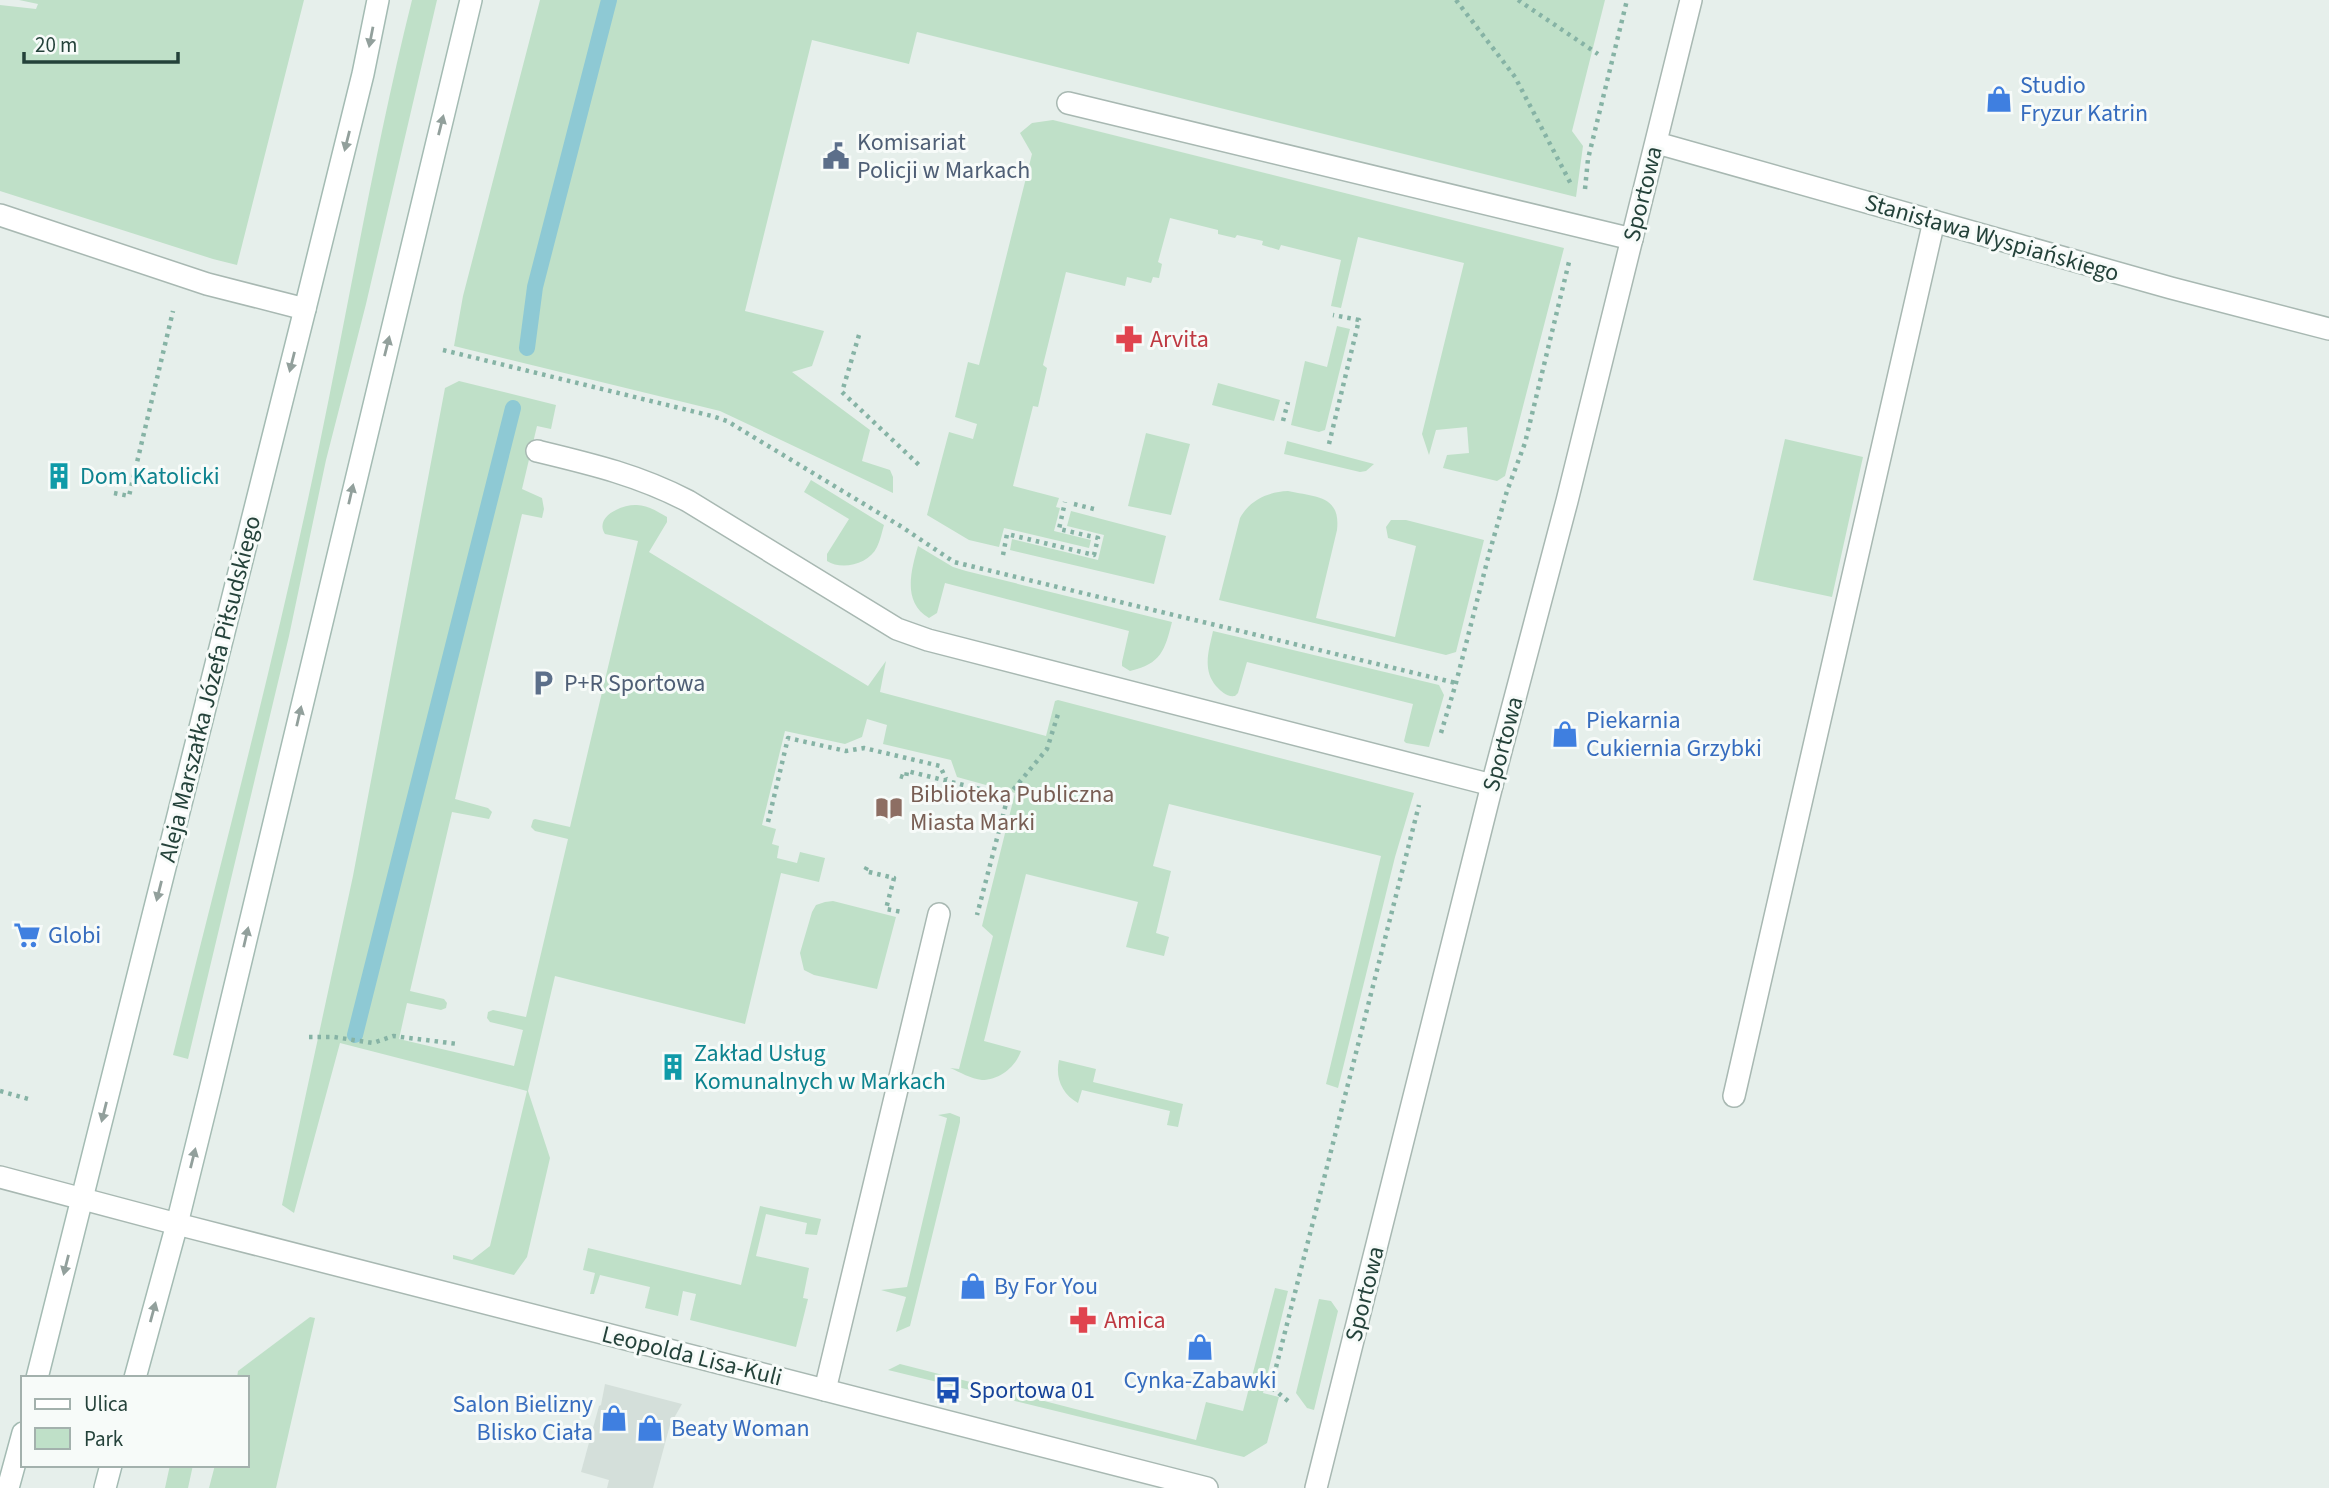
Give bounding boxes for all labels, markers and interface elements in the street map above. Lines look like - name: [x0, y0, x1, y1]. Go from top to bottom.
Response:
- scale bar: [24, 21, 178, 65]
- one-way arrow: [365, 26, 376, 48]
- text: 20 m: [35, 30, 77, 60]
- place label: Studio Fryzur Katrin: [2020, 68, 2148, 131]
- shop icon: Studio Fryzur Katrin: [1984, 84, 2014, 114]
- one-way arrow: [436, 114, 447, 136]
- place label: Komisariat Policji w Markach: [857, 125, 1030, 188]
- one-way arrow: [341, 130, 352, 152]
- public building icon: Komisariat Policji w Markach: [821, 141, 851, 171]
- street label: Sportowa: [1614, 143, 1672, 245]
- street label: Stanisława Wyspiańskiego: [1861, 185, 2123, 291]
- place label: Arvita: [1150, 322, 1209, 357]
- pharmacy icon: Arvita: [1114, 324, 1144, 354]
- one-way arrow: [382, 335, 393, 357]
- one-way arrow: [286, 351, 297, 373]
- place label: Dom Katolicki: [80, 459, 220, 494]
- building icon: Dom Katolicki: [44, 461, 74, 491]
- one-way arrow: [346, 483, 357, 505]
- street label: Aleja Marszałka Józefa Piłsudskiego: [150, 512, 270, 866]
- place label: P+R Sportowa: [564, 666, 705, 701]
- parking icon: P+R Sportowa: [528, 668, 558, 698]
- street label: Sportowa: [1474, 692, 1532, 796]
- place label: Piekarnia Cukiernia Grzybki: [1586, 703, 1762, 766]
- one-way arrow: [294, 705, 305, 727]
- shop icon: Piekarnia Cukiernia Grzybki: [1550, 719, 1580, 749]
- place label: Biblioteka Publiczna Miasta Marki: [910, 777, 1114, 840]
- library icon: Biblioteka Publiczna Miasta Marki: [874, 793, 904, 823]
- one-way arrow: [153, 880, 164, 902]
- place label: Globi: [48, 918, 101, 953]
- supermarket icon: Globi: [12, 920, 42, 950]
- one-way arrow: [241, 926, 252, 948]
- place label: Zakład Usług Komunalnych w Markach: [694, 1036, 946, 1099]
- building icon: Zakład Usług Komunalnych w Markach: [658, 1052, 688, 1082]
- one-way arrow: [98, 1101, 109, 1123]
- one-way arrow: [188, 1147, 199, 1169]
- street label: Sportowa: [1336, 1243, 1394, 1345]
- one-way arrow: [60, 1254, 71, 1276]
- place label: By For You: [994, 1269, 1098, 1304]
- shop icon: By For You: [958, 1271, 988, 1301]
- one-way arrow: [148, 1301, 159, 1323]
- place label: Amica: [1104, 1303, 1166, 1338]
- pharmacy icon: Amica: [1068, 1305, 1098, 1335]
- street label: Leopolda Lisa-Kuli: [598, 1317, 786, 1395]
- shop icon: Cynka-Zabawki: [1185, 1332, 1215, 1362]
- place label: Cynka-Zabawki: [1123, 1363, 1277, 1398]
- place label: Sportowa 01: [969, 1373, 1095, 1408]
- bus stop icon: Sportowa 01: [933, 1375, 963, 1405]
- legend: [21, 1376, 248, 1467]
- place label: Salon Bielizny Blisko Ciała: [453, 1387, 593, 1450]
- text: Ulica: [84, 1389, 128, 1419]
- shop icon: Salon Bielizny Blisko Ciała: [599, 1403, 629, 1433]
- place label: Beaty Woman: [671, 1411, 810, 1446]
- shop icon: Beaty Woman: [635, 1413, 665, 1443]
- text: Park: [84, 1424, 124, 1454]

